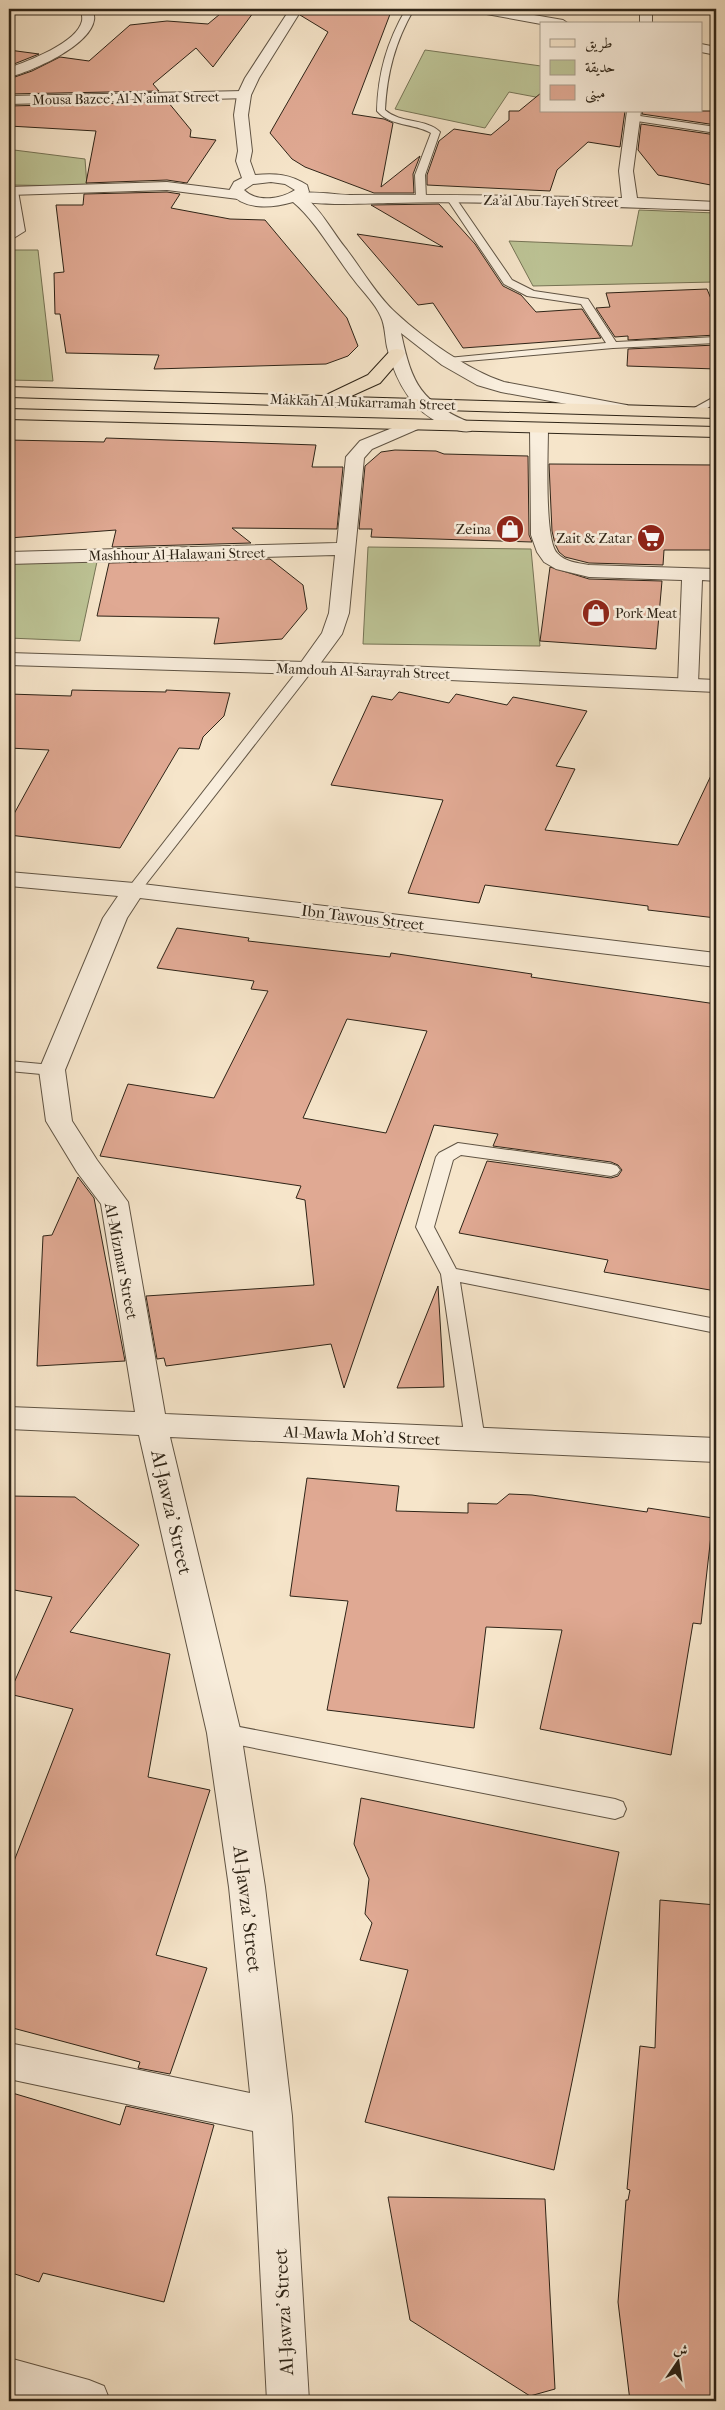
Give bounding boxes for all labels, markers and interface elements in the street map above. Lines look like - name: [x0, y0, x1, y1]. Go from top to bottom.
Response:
- legend: [540, 22, 702, 112]
- text: طريق: [585, 34, 612, 53]
- text: حديقة: [585, 58, 615, 76]
- text: مبنى: [585, 84, 605, 104]
- street label: Mousa Bazee' Al-N'aimat Street: [32, 88, 220, 109]
- street label: Za'al Abu Tayeh Street: [483, 192, 619, 211]
- street label: Makkah Al-Mukarramah Street: [270, 391, 456, 414]
- shop icon: Zeina: [495, 514, 525, 544]
- place label: Zeina: [456, 521, 492, 538]
- supermarket icon: Zait & Zatar: [636, 523, 666, 553]
- place label: Zait & Zatar: [556, 530, 632, 547]
- street label: Mashhour Al-Halawani Street: [88, 544, 266, 565]
- shop icon: Pork Meat: [581, 598, 611, 628]
- place label: Pork Meat: [615, 605, 677, 622]
- street label: Mamdouh Al-Sarayrah Street: [276, 660, 450, 683]
- street label: Ibn Tawous Street: [300, 901, 426, 935]
- street label: Al-Mizmar Street: [101, 1200, 142, 1321]
- street label: Al-Mawla Moh'd Street: [282, 1422, 441, 1449]
- street label: Al-Jawza' Street: [146, 1447, 196, 1577]
- street label: Al-Jawza' Street: [228, 1844, 266, 1974]
- street label: Al-Jawza' Street: [270, 2248, 298, 2377]
- north arrow: [652, 2338, 702, 2388]
- text: ش: [672, 2340, 690, 2360]

